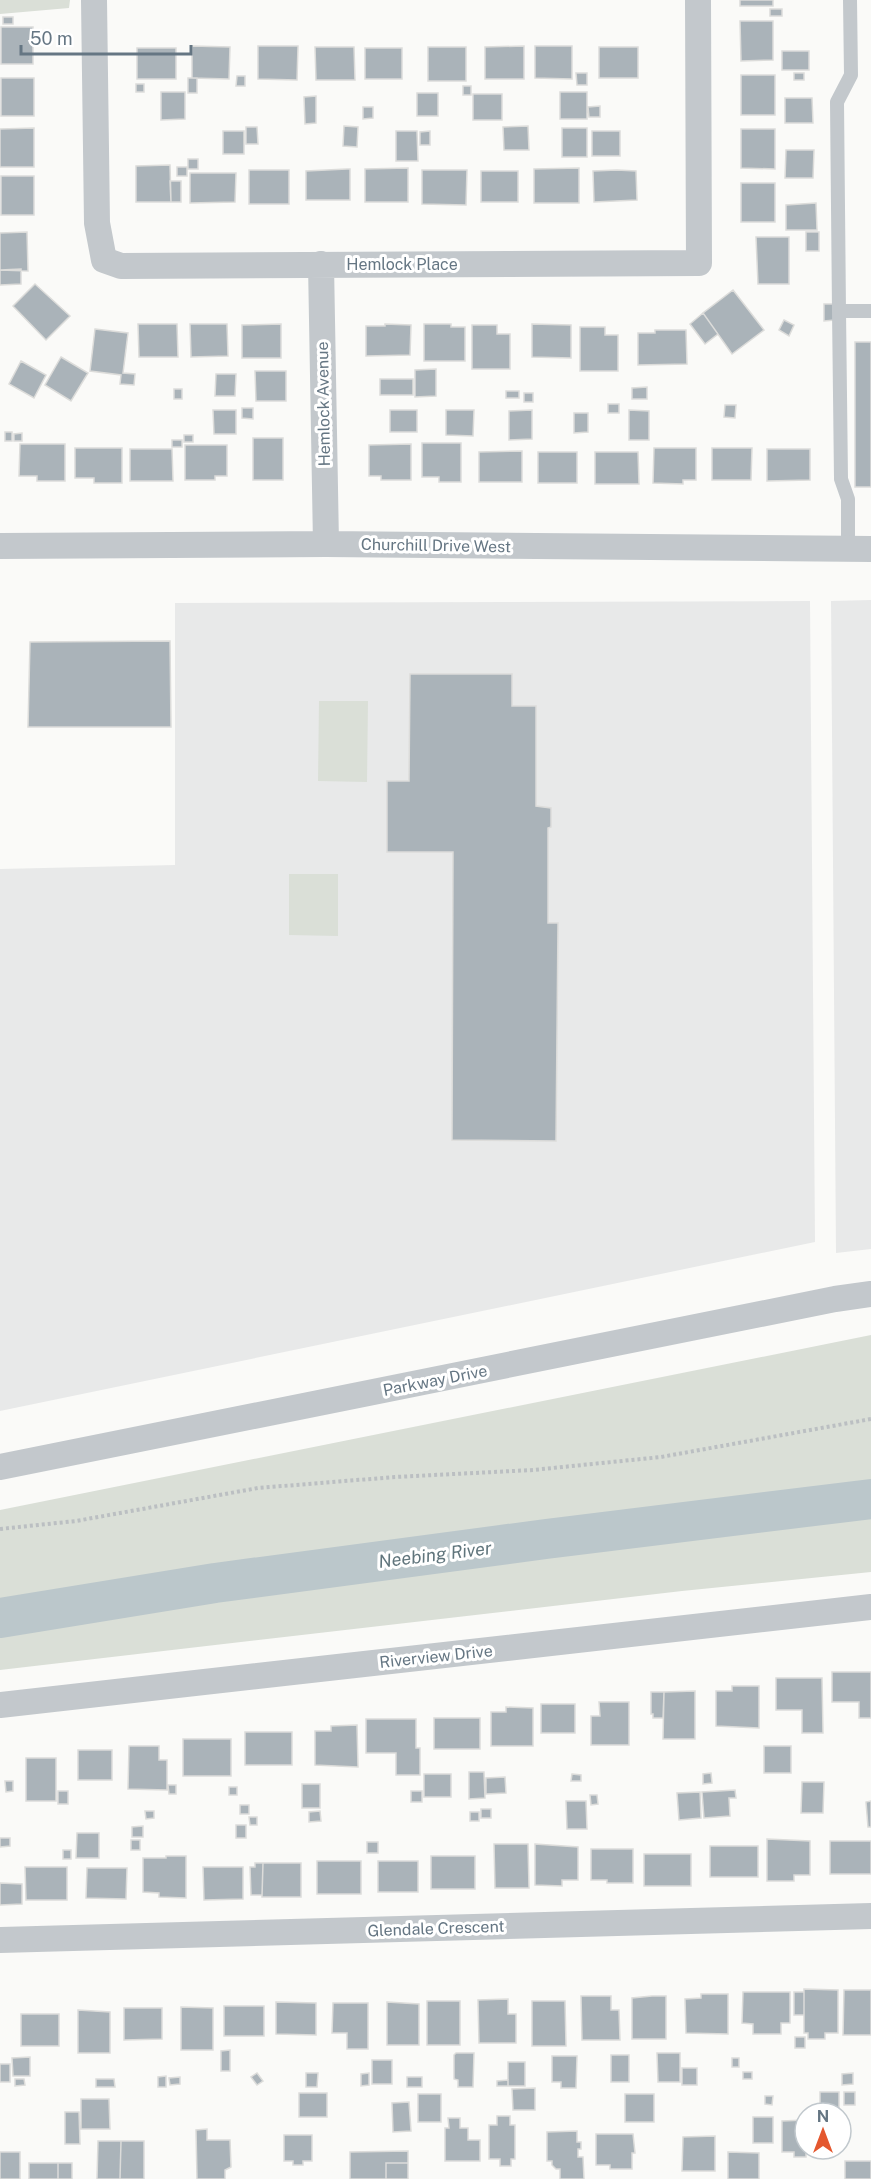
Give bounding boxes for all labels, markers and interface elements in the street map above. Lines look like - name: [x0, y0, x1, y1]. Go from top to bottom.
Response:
- scale bar: [21, 18, 190, 56]
- text: 50 m: [30, 28, 73, 49]
- street label: Hemlock Place: [346, 255, 458, 274]
- street label: Hemlock Avenue: [313, 341, 334, 467]
- street label: Churchill Drive West: [361, 535, 511, 556]
- street label: Parkway Drive: [381, 1361, 489, 1400]
- water label: Neebing River: [377, 1537, 493, 1572]
- street label: Riverview Drive: [379, 1641, 494, 1672]
- street label: Glendale Crescent: [367, 1917, 505, 1940]
- north arrow: [793, 2101, 853, 2161]
- text: N: [817, 2107, 829, 2126]

